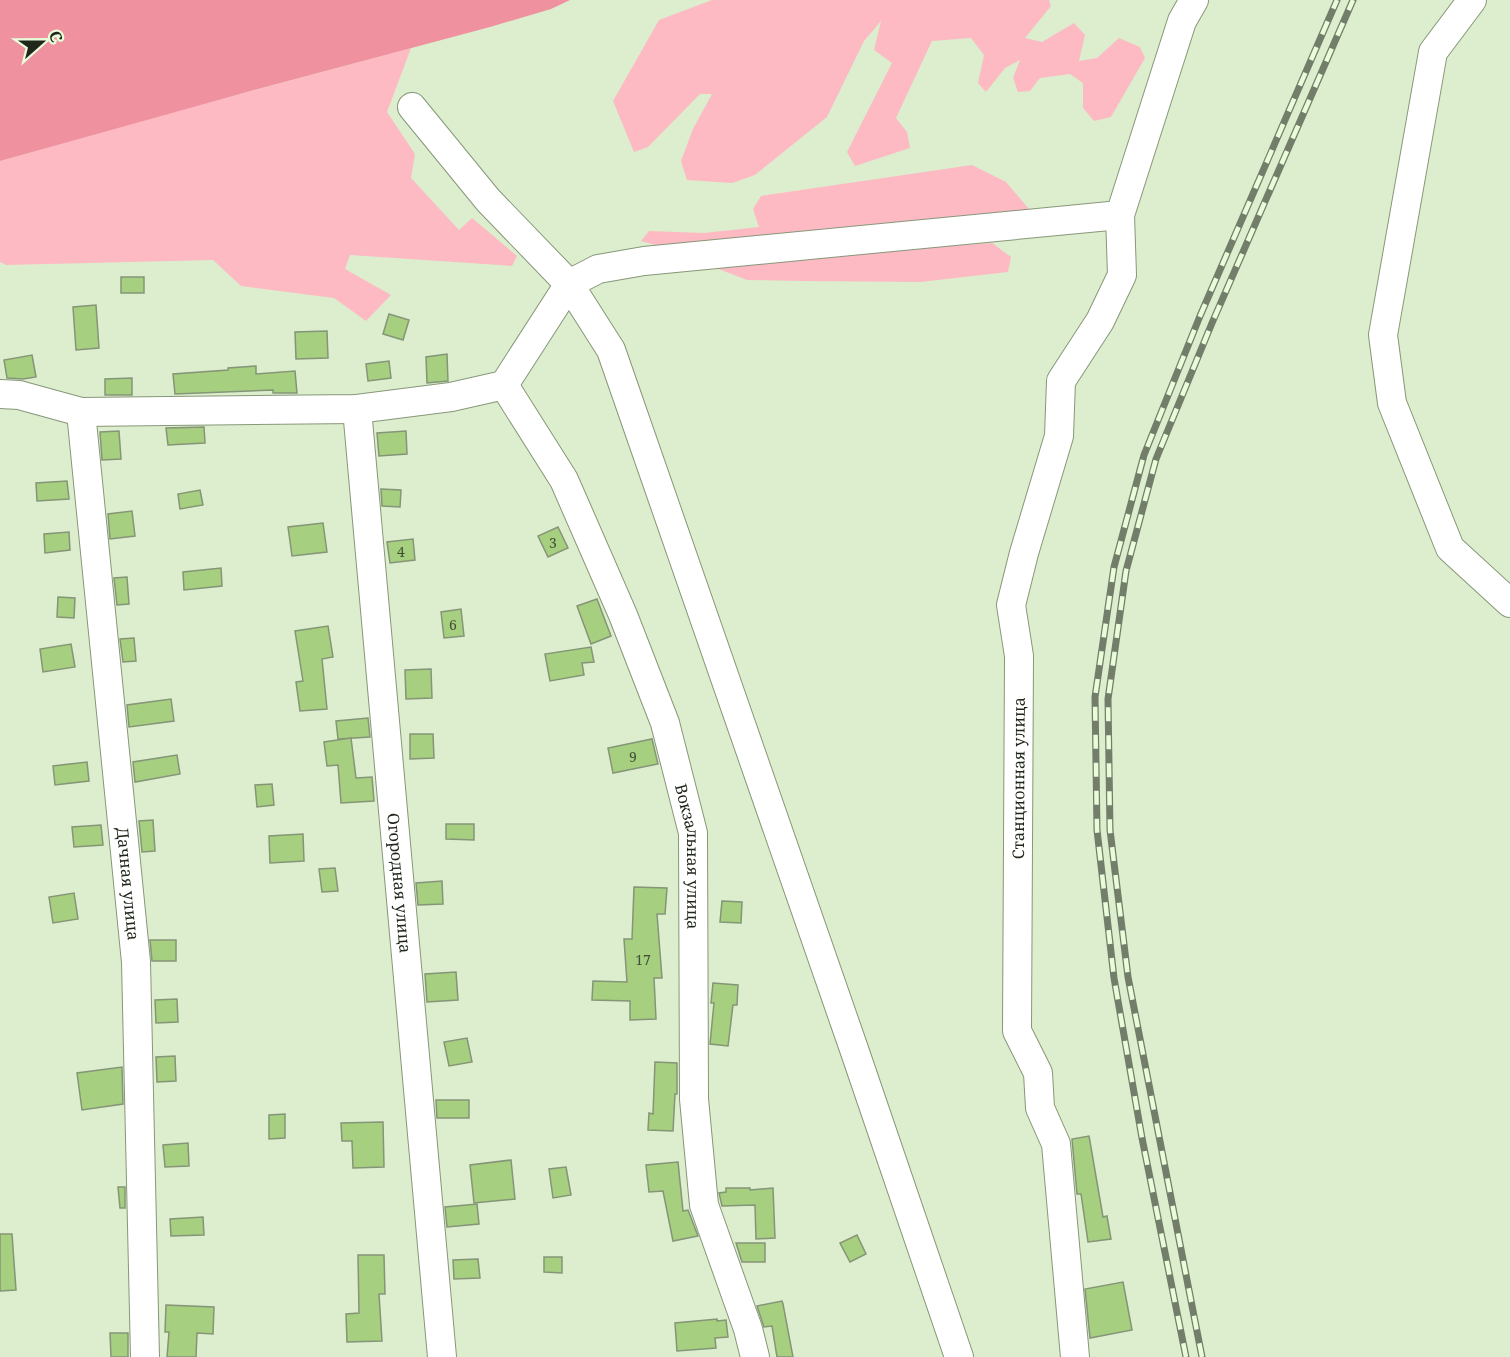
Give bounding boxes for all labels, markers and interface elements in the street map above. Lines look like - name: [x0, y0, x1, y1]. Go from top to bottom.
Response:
- north arrow: [12, 12, 72, 72]
- text: С: [44, 28, 68, 45]
- house number: 3: [549, 533, 557, 552]
- house number: 4: [397, 542, 405, 561]
- house number: 6: [449, 615, 457, 634]
- street label: Станционная улица: [1007, 697, 1030, 859]
- house number: 9: [629, 747, 637, 766]
- street label: Вокзальная улица: [670, 781, 704, 929]
- street label: Огородная улица: [382, 812, 417, 954]
- street label: Дачная улица: [112, 826, 145, 941]
- house number: 17: [635, 950, 651, 969]

